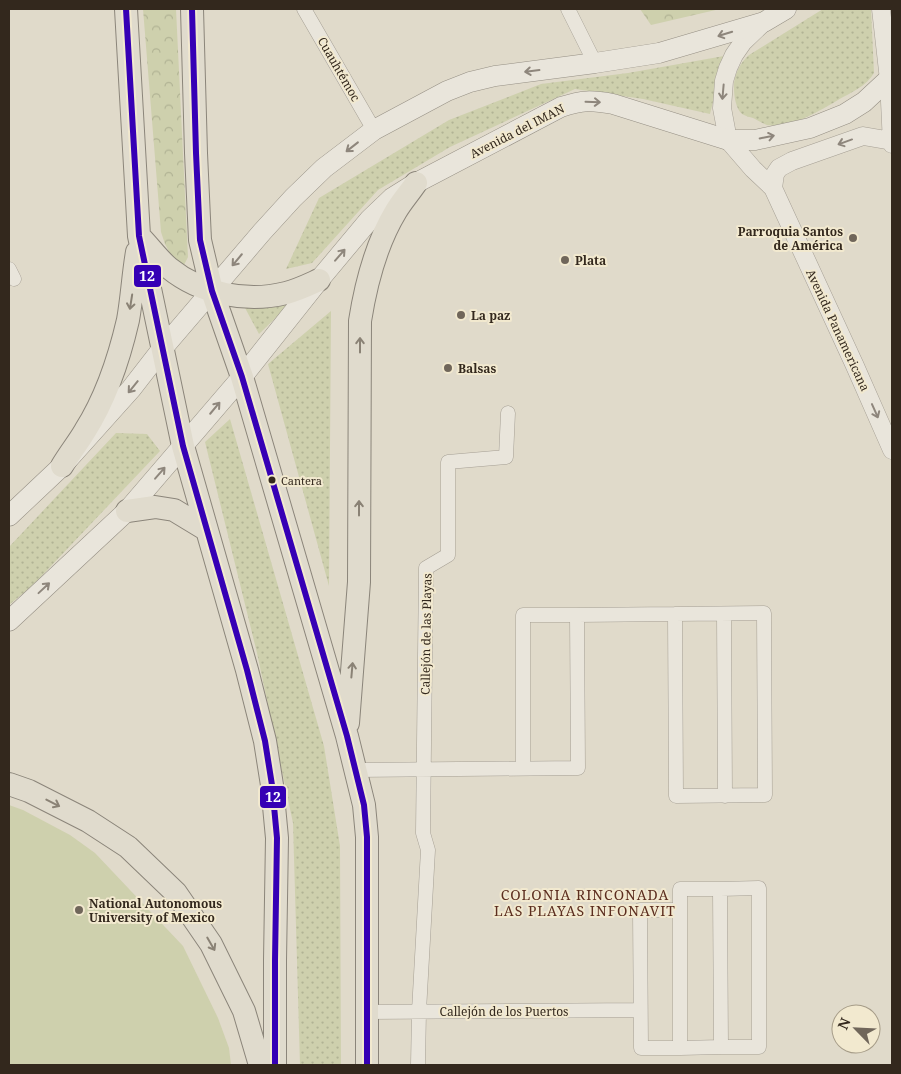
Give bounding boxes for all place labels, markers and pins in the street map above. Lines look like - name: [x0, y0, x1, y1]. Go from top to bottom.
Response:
- place label: Parroquia Santos de América: [738, 223, 843, 254]
- marker: Parroquia Santos de América: [847, 232, 859, 244]
- place label: Plata: [575, 252, 606, 269]
- marker: Plata: [559, 254, 571, 266]
- place label: La paz: [471, 307, 510, 324]
- marker: La paz: [455, 309, 467, 321]
- place label: Balsas: [458, 360, 496, 377]
- marker: Balsas: [442, 362, 454, 374]
- place label: Cantera: [281, 473, 322, 488]
- marker: Cantera: [267, 475, 277, 485]
- place label: National Autonomous University of Mexico: [89, 895, 222, 926]
- marker: National Autonomous University of Mexico: [73, 904, 85, 916]

